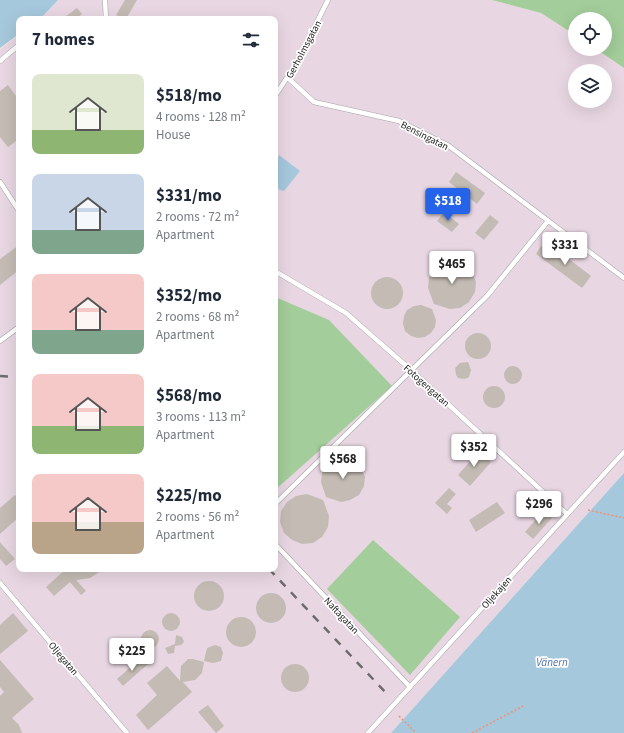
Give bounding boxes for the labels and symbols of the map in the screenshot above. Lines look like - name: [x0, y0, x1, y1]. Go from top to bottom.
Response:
- street label: Gerholmsgatan: [283, 18, 325, 81]
- street label: Bensingatan: [398, 118, 451, 154]
- pin: $518: [424, 188, 472, 222]
- pin: $331: [541, 232, 589, 266]
- pin: $465: [428, 251, 476, 285]
- street label: Fotogengatan: [400, 361, 452, 410]
- pin: $352: [450, 434, 498, 468]
- pin: $568: [319, 446, 367, 480]
- pin: $296: [515, 491, 563, 525]
- street label: Oljekajen: [478, 573, 515, 612]
- street label: Naftagatan: [321, 594, 362, 637]
- pin: $225: [108, 638, 156, 672]
- street label: Oljegatan: [45, 639, 81, 678]
- water label: Vänern: [536, 655, 568, 670]

